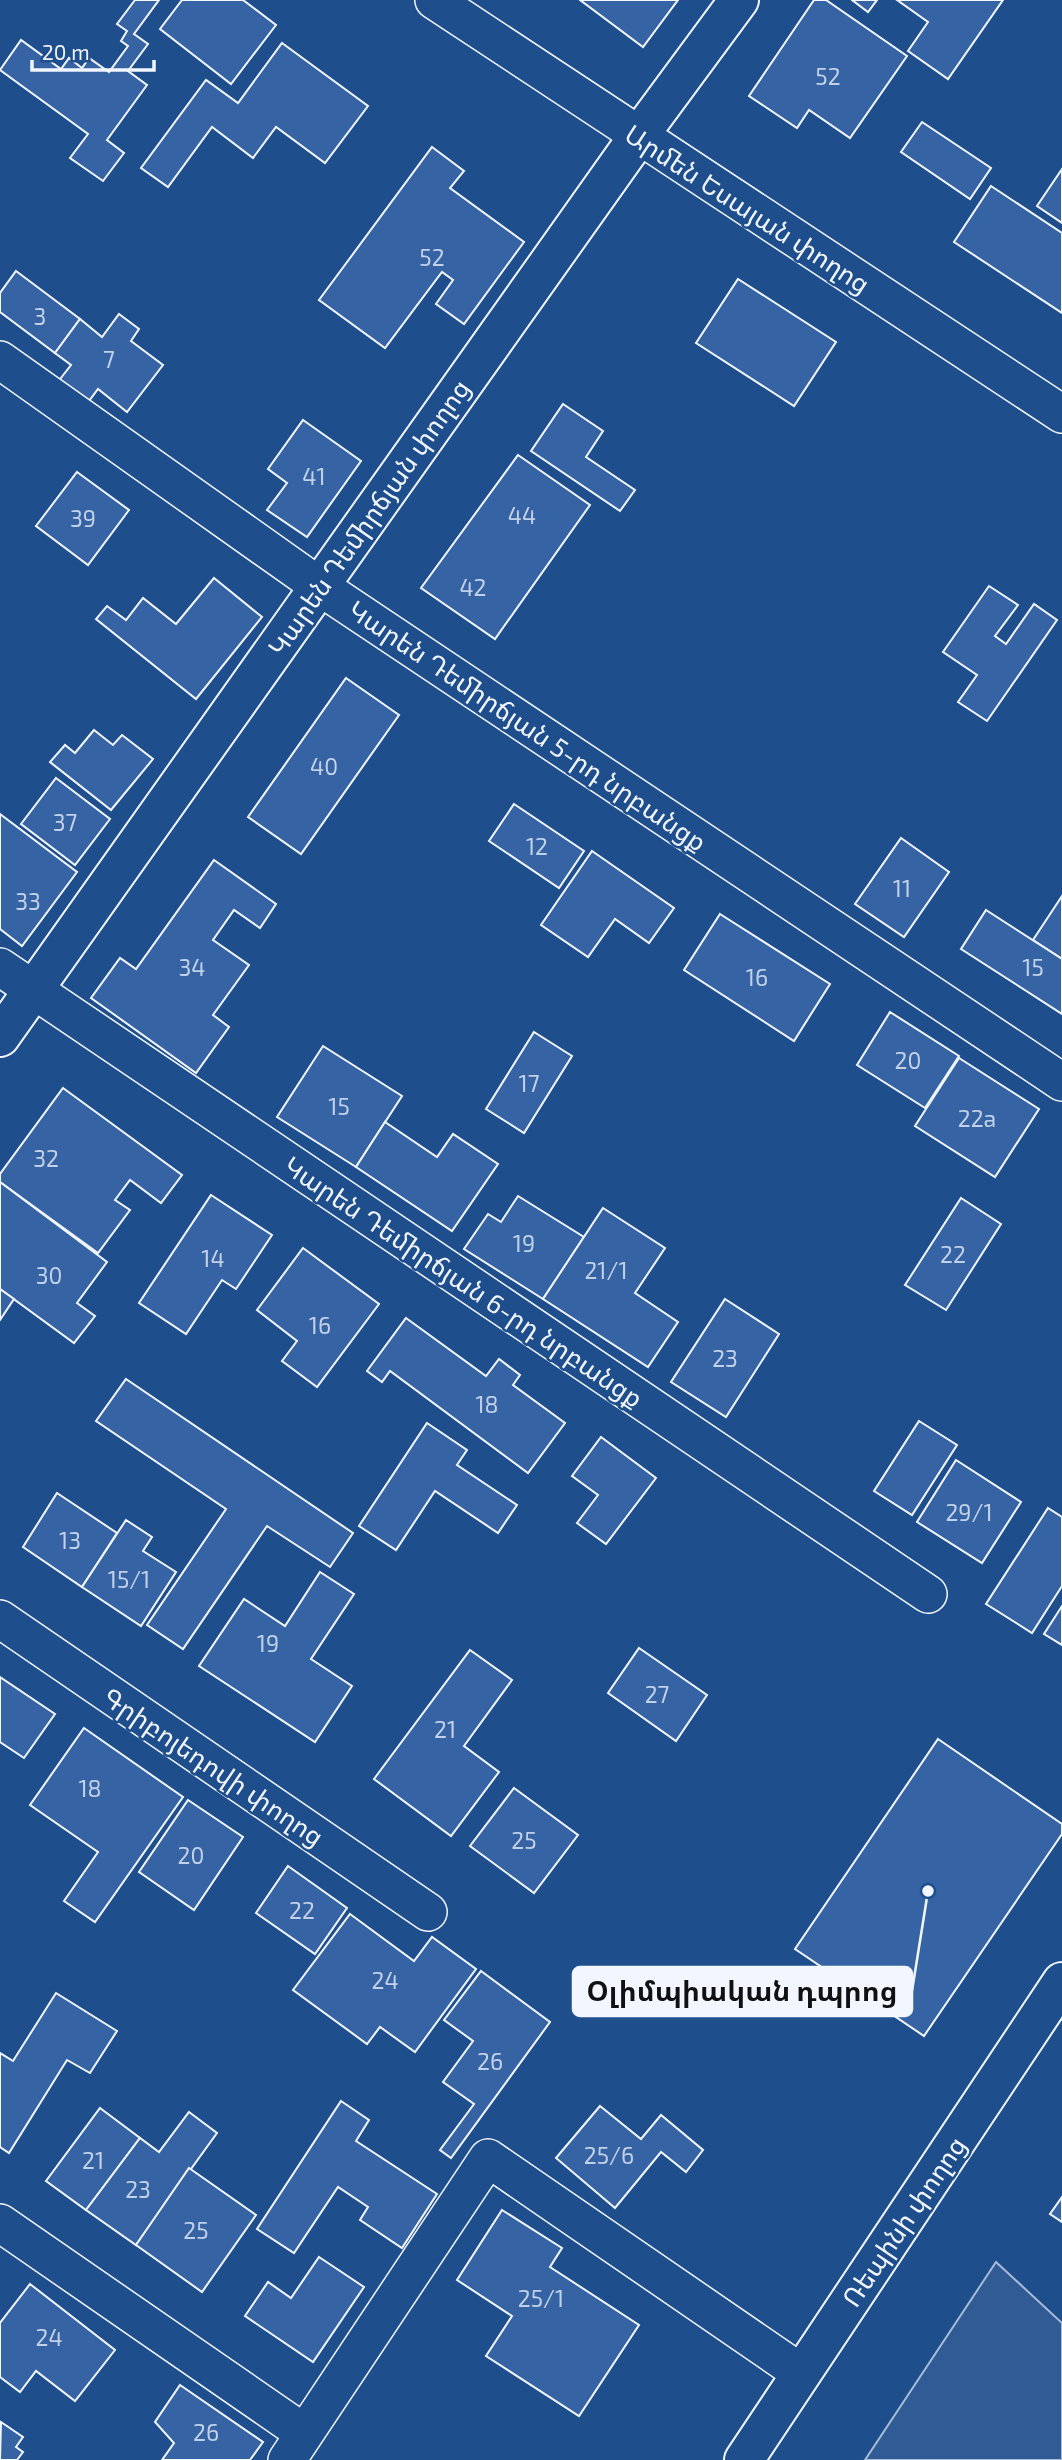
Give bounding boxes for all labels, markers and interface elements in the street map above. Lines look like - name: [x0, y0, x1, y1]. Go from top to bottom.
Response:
- scale bar: [32, 28, 154, 72]
- text: 20 m: [42, 39, 90, 64]
- house number: 52: [815, 62, 841, 90]
- street label: Արմեն Եսայան փողոց: [619, 117, 876, 300]
- house number: 52: [419, 243, 445, 271]
- house number: 3: [34, 302, 46, 330]
- house number: 7: [103, 345, 115, 373]
- street label: Կարեն Դեմիրճյան փողոց: [261, 373, 476, 662]
- house number: 41: [302, 462, 326, 490]
- house number: 44: [508, 501, 536, 529]
- house number: 39: [70, 504, 96, 532]
- house number: 42: [459, 573, 487, 601]
- street label: Կարեն Դեմիրճյան 5-րդ նրբանցք: [343, 593, 713, 858]
- house number: 40: [310, 752, 338, 780]
- house number: 37: [53, 808, 77, 836]
- house number: 12: [526, 832, 548, 860]
- house number: 11: [893, 874, 911, 902]
- house number: 33: [15, 887, 41, 915]
- house number: 34: [179, 953, 205, 981]
- house number: 15: [1022, 953, 1044, 981]
- house number: 16: [746, 963, 768, 991]
- house number: 20: [895, 1046, 921, 1074]
- house number: 17: [519, 1069, 540, 1097]
- house number: 15: [328, 1092, 350, 1120]
- house number: 22a: [958, 1104, 996, 1132]
- house number: 32: [33, 1144, 59, 1172]
- street label: Կարեն Դեմիրճյան 6-րդ նրբանցք: [278, 1149, 649, 1414]
- house number: 19: [513, 1229, 535, 1257]
- house number: 22: [940, 1240, 966, 1268]
- house number: 14: [201, 1244, 225, 1272]
- house number: 21/1: [584, 1256, 628, 1284]
- house number: 30: [36, 1261, 62, 1289]
- house number: 16: [309, 1311, 331, 1339]
- house number: 23: [712, 1344, 738, 1372]
- house number: 18: [475, 1390, 499, 1418]
- house number: 29/1: [945, 1498, 993, 1526]
- house number: 13: [59, 1526, 81, 1554]
- house number: 15/1: [108, 1565, 150, 1593]
- house number: 19: [257, 1629, 279, 1657]
- house number: 27: [645, 1680, 670, 1708]
- street label: Գրիբոյեդովի փողոց: [97, 1681, 330, 1852]
- house number: 21: [434, 1715, 456, 1743]
- house number: 18: [78, 1774, 102, 1802]
- house number: 25: [511, 1826, 537, 1854]
- house number: 20: [178, 1841, 204, 1869]
- house number: 22: [289, 1896, 315, 1924]
- house number: 24: [371, 1966, 399, 1994]
- callout: Օլիմպիական դպրոց: [573, 1967, 912, 2016]
- text: Օլիմպիական դպրոց: [587, 1973, 897, 2008]
- house number: 26: [477, 2047, 503, 2075]
- street label: Ռեպինի փողոց: [835, 2130, 972, 2313]
- house number: 25/6: [584, 2141, 634, 2169]
- house number: 21: [82, 2146, 104, 2174]
- house number: 23: [125, 2175, 151, 2203]
- house number: 25: [183, 2216, 209, 2244]
- house number: 25/1: [518, 2284, 564, 2312]
- house number: 24: [35, 2323, 63, 2351]
- house number: 26: [193, 2418, 219, 2446]

